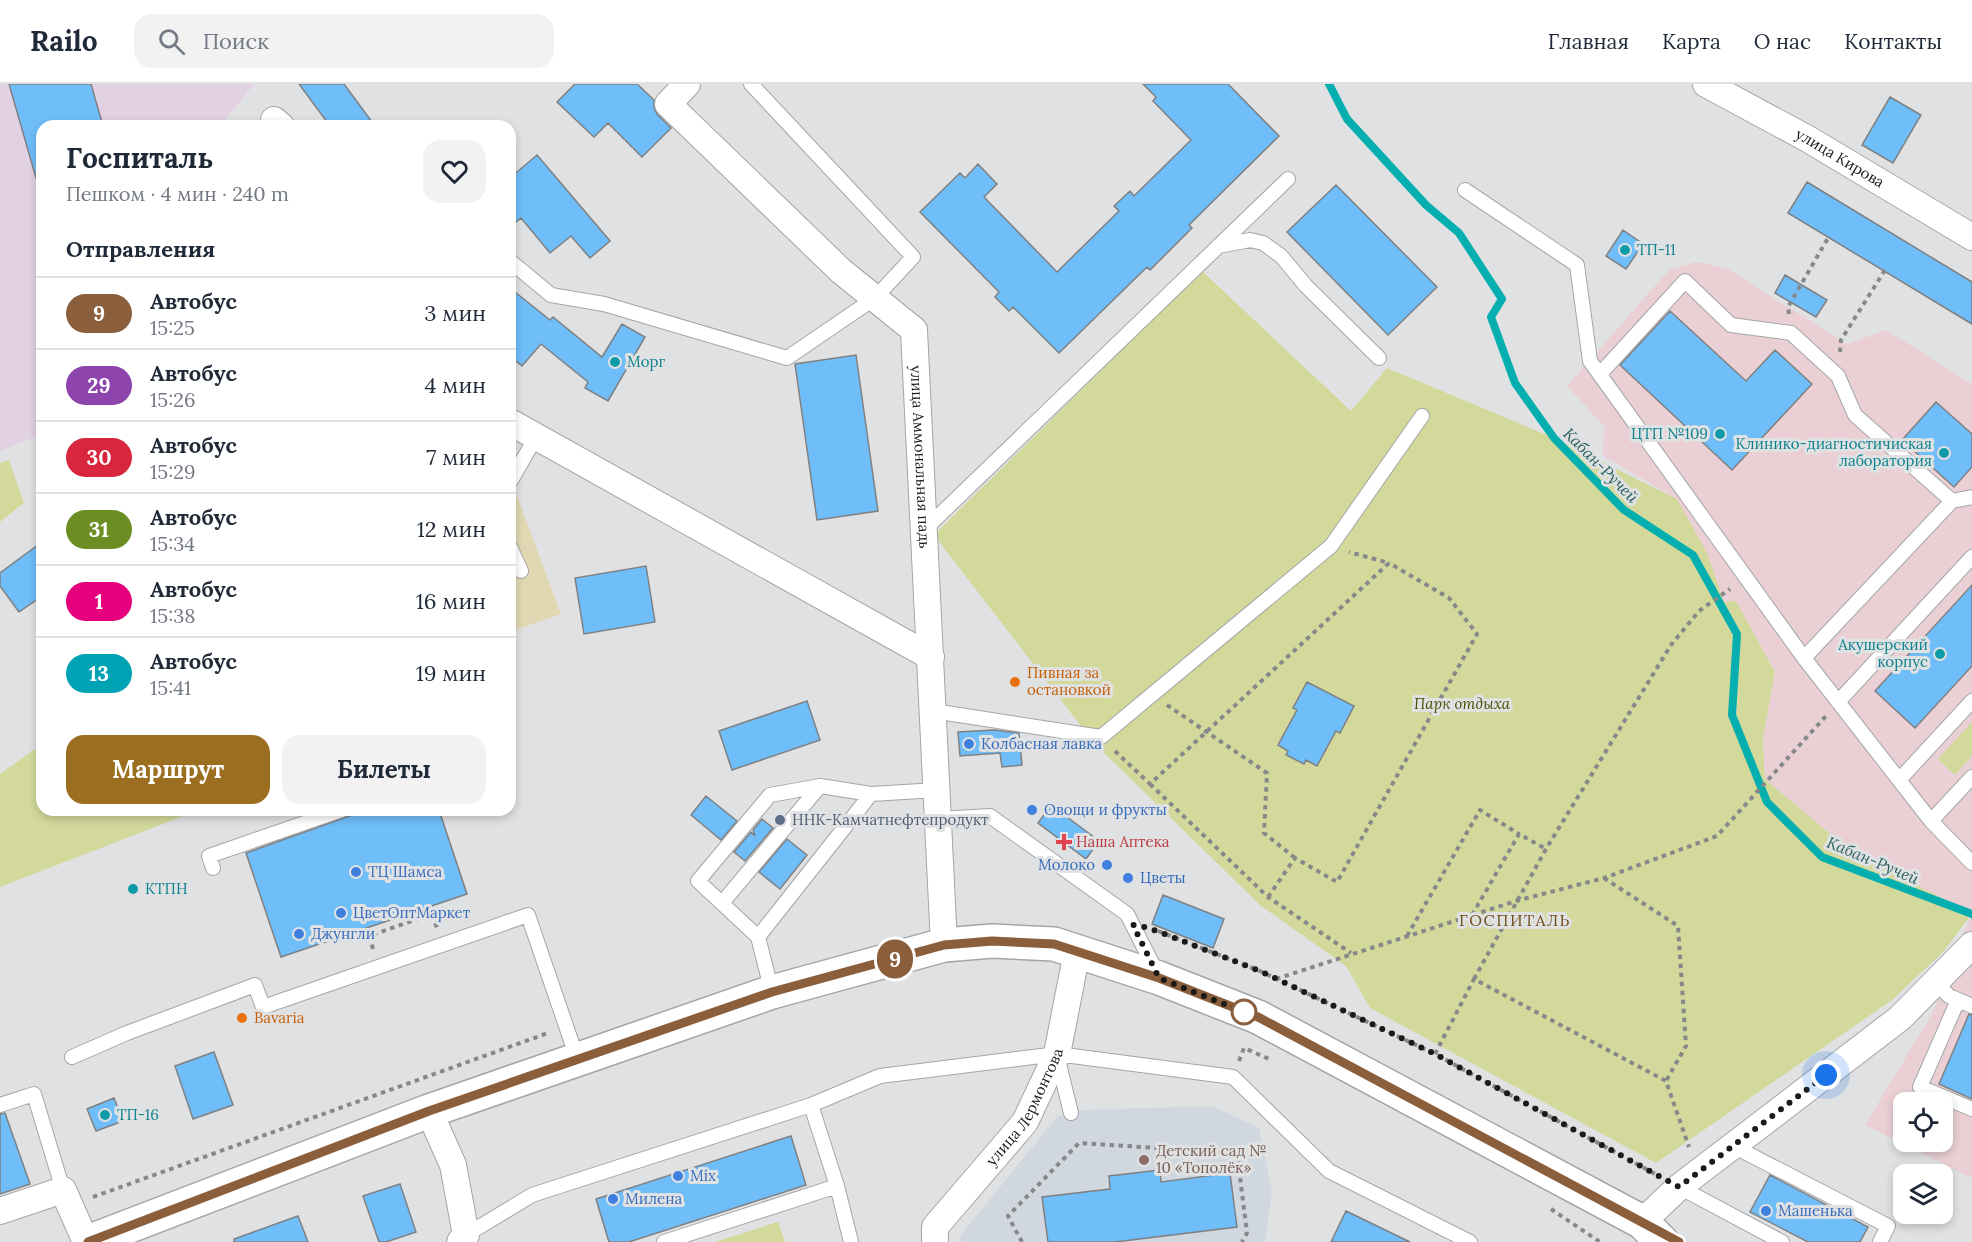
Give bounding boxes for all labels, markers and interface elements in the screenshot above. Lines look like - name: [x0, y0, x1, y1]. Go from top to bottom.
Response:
- search box: [134, 14, 554, 68]
- text: Railo: [30, 23, 98, 59]
- icon: search: [155, 25, 188, 58]
- text: Поиск: [203, 27, 269, 55]
- text: Главная: [1548, 28, 1629, 55]
- text: Карта: [1662, 28, 1721, 55]
- text: О нас: [1754, 28, 1811, 55]
- text: Контакты: [1844, 28, 1942, 55]
- street label: улица Кирова: [1792, 124, 1888, 192]
- text: Госпиталь: [66, 140, 213, 176]
- button: heart: [423, 140, 486, 203]
- text: Пешком · 4 мин · 240 m: [66, 181, 289, 206]
- text: Отправления: [66, 235, 215, 263]
- place label: ТП-11: [1637, 240, 1676, 259]
- marker: ТП-11: [1618, 243, 1632, 257]
- text: Автобус: [150, 287, 237, 315]
- text: 3 мин: [424, 299, 486, 327]
- text: 9: [93, 300, 105, 327]
- text: 15:25: [150, 315, 195, 340]
- place label: Морг: [627, 352, 666, 371]
- marker: Морг: [608, 355, 622, 369]
- text: Автобус: [150, 359, 237, 387]
- street label: улица Аммональная падь: [907, 365, 935, 549]
- text: 4 мин: [425, 371, 486, 399]
- text: 29: [87, 372, 111, 399]
- text: 15:26: [150, 387, 195, 412]
- water label: Кабан-Ручей: [1559, 423, 1643, 507]
- place label: ЦТП №109: [1631, 424, 1708, 443]
- marker: ЦТП №109: [1713, 427, 1727, 441]
- text: Автобус: [150, 431, 237, 459]
- place label: Клинико-диагностичиская лаборатория: [1735, 434, 1932, 470]
- text: 7 мин: [426, 443, 486, 471]
- text: 30: [86, 444, 112, 471]
- marker: Клинико-диагностичиская лаборатория: [1937, 446, 1951, 460]
- text: 15:29: [150, 459, 195, 484]
- text: Автобус: [150, 503, 237, 531]
- text: 12 мин: [417, 515, 486, 543]
- text: 31: [89, 516, 109, 543]
- text: 15:34: [150, 531, 195, 556]
- text: Автобус: [150, 575, 237, 603]
- text: 16 мин: [416, 587, 486, 615]
- text: 1: [95, 588, 103, 615]
- text: 15:38: [150, 603, 196, 628]
- place label: Акушерский корпус: [1837, 635, 1928, 671]
- text: Автобус: [150, 647, 237, 675]
- marker: Акушерский корпус: [1933, 647, 1947, 661]
- text: 19 мин: [416, 659, 486, 687]
- text: 13: [89, 660, 109, 687]
- place label: Пивная за остановкой: [1027, 663, 1111, 699]
- text: 15:41: [150, 675, 191, 700]
- marker: Пивная за остановкой: [1008, 675, 1022, 689]
- park label: Парк отдыха: [1414, 694, 1511, 713]
- place label: Колбасная лавка: [981, 734, 1102, 753]
- button: Маршрут: [66, 735, 270, 804]
- button: Билеты: [282, 735, 486, 804]
- marker: Колбасная лавка: [962, 737, 976, 751]
- place label: Овощи и фрукты: [1044, 800, 1167, 819]
- marker: Овощи и фрукты: [1025, 803, 1039, 817]
- place label: ННК-Камчатнефтепродукт: [792, 810, 989, 829]
- marker: ННК-Камчатнефтепродукт: [773, 813, 787, 827]
- place label: Наша Аптека: [1076, 832, 1170, 851]
- water label: Кабан-Ручей: [1824, 832, 1922, 889]
- marker: Наша Аптека: [1057, 835, 1071, 849]
- place label: Молоко: [1038, 855, 1095, 874]
- marker: Молоко: [1100, 858, 1114, 872]
- place label: ТЦ Шамса: [368, 862, 443, 881]
- marker: ТЦ Шамса: [349, 865, 363, 879]
- place label: Цветы: [1140, 868, 1186, 887]
- marker: Цветы: [1121, 871, 1135, 885]
- place label: КТПН: [145, 879, 188, 898]
- marker: КТПН: [126, 882, 140, 896]
- place label: ЦветОптМаркет: [353, 903, 471, 922]
- marker: ЦветОптМаркет: [334, 906, 348, 920]
- district label: ГОСПИТАЛЬ: [1459, 910, 1571, 930]
- place label: Джунгли: [311, 924, 375, 943]
- marker: Джунгли: [292, 927, 306, 941]
- line badge: 9: [876, 940, 914, 978]
- text: 9: [889, 946, 901, 973]
- unlabelled marker: [1231, 999, 1257, 1025]
- place label: Bavaria: [254, 1008, 305, 1027]
- marker: Bavaria: [235, 1011, 249, 1025]
- street label: улица Лермонтова: [982, 1047, 1067, 1170]
- your location: [1811, 1060, 1841, 1090]
- map controls: [1893, 1092, 1953, 1224]
- button: locate: [1893, 1092, 1953, 1152]
- place label: ТП-16: [117, 1105, 159, 1124]
- marker: ТП-16: [98, 1108, 112, 1122]
- place label: Детский сад № 10 «Тополёк»: [1156, 1141, 1267, 1177]
- marker: Детский сад № 10 «Тополёк»: [1137, 1153, 1151, 1167]
- button: layers: [1893, 1164, 1953, 1224]
- place label: Mix: [690, 1166, 716, 1185]
- marker: Mix: [671, 1169, 685, 1183]
- place label: Милена: [625, 1189, 683, 1208]
- marker: Милена: [606, 1192, 620, 1206]
- place label: Машенька: [1778, 1201, 1853, 1220]
- marker: Машенька: [1759, 1204, 1773, 1218]

